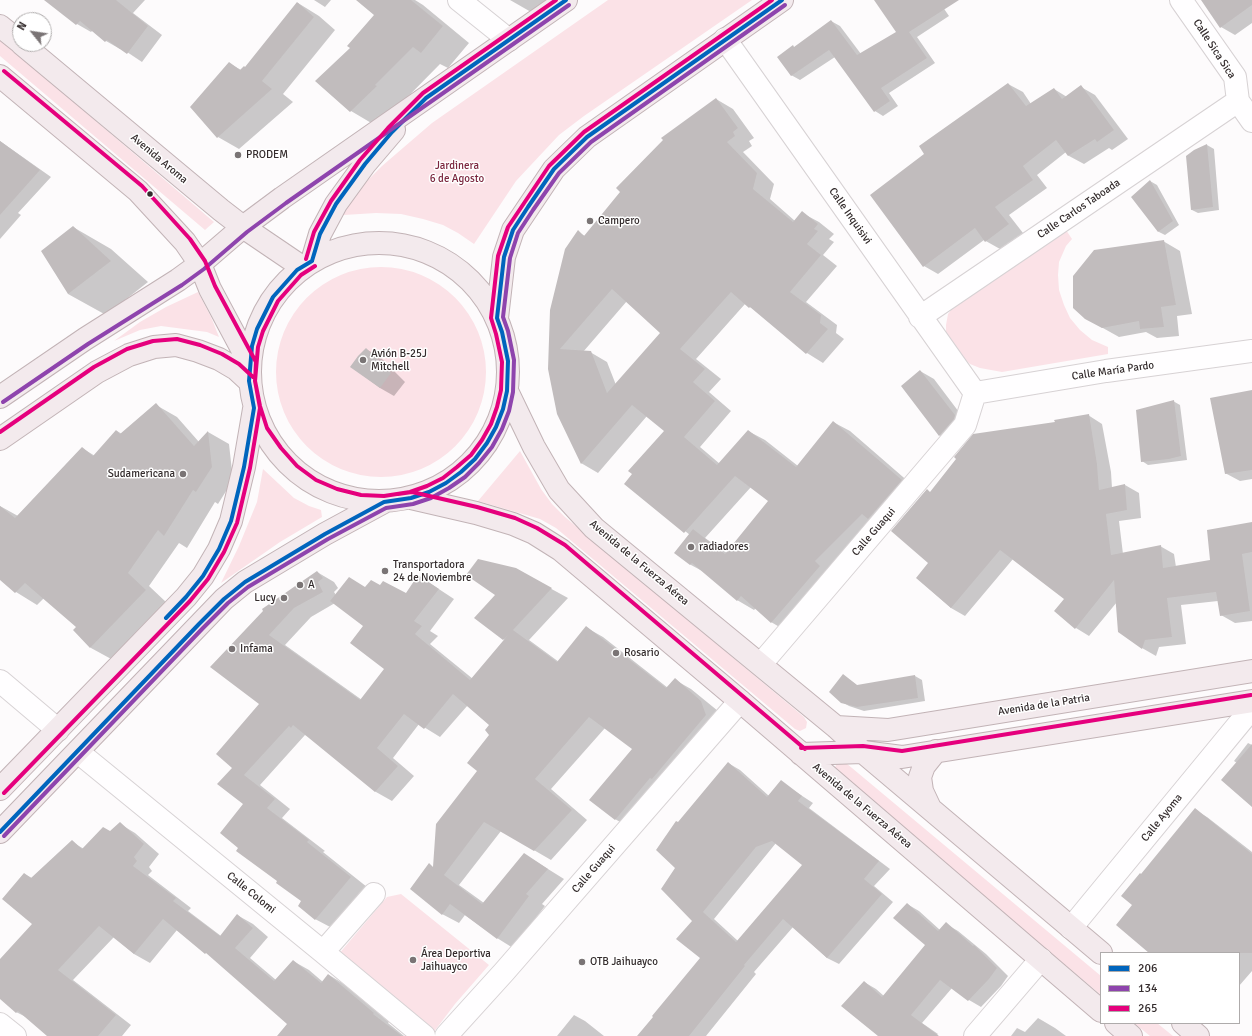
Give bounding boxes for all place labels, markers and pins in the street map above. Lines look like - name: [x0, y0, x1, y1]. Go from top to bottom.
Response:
- place label: PRODEM: [246, 148, 288, 162]
- marker: PRODEM: [233, 150, 243, 160]
- unlabelled marker: [145, 189, 155, 199]
- place label: Campero: [598, 214, 640, 228]
- marker: Campero: [585, 216, 595, 226]
- place label: Avión B-25J Mitchell: [371, 347, 427, 373]
- marker: Avión B-25J Mitchell: [358, 355, 368, 365]
- place label: Sudamericana: [108, 467, 175, 481]
- marker: Sudamericana: [178, 469, 188, 479]
- place label: radiadores: [699, 540, 749, 554]
- marker: radiadores: [686, 542, 696, 552]
- place label: Transportadora 24 de Noviembre: [393, 558, 471, 584]
- marker: Transportadora 24 de Noviembre: [380, 566, 390, 576]
- place label: A: [308, 578, 315, 592]
- marker: A: [295, 580, 305, 590]
- place label: Lucy: [254, 591, 276, 605]
- marker: Lucy: [279, 593, 289, 603]
- place label: Infama: [240, 642, 273, 656]
- marker: Infama: [227, 644, 237, 654]
- place label: Rosario: [624, 646, 660, 660]
- marker: Rosario: [611, 648, 621, 658]
- place label: Área Deportiva Jaihuayco: [421, 947, 491, 973]
- marker: Área Deportiva Jaihuayco: [408, 955, 418, 965]
- place label: OTB Jaihuayco: [590, 955, 658, 969]
- marker: OTB Jaihuayco: [577, 957, 587, 967]

